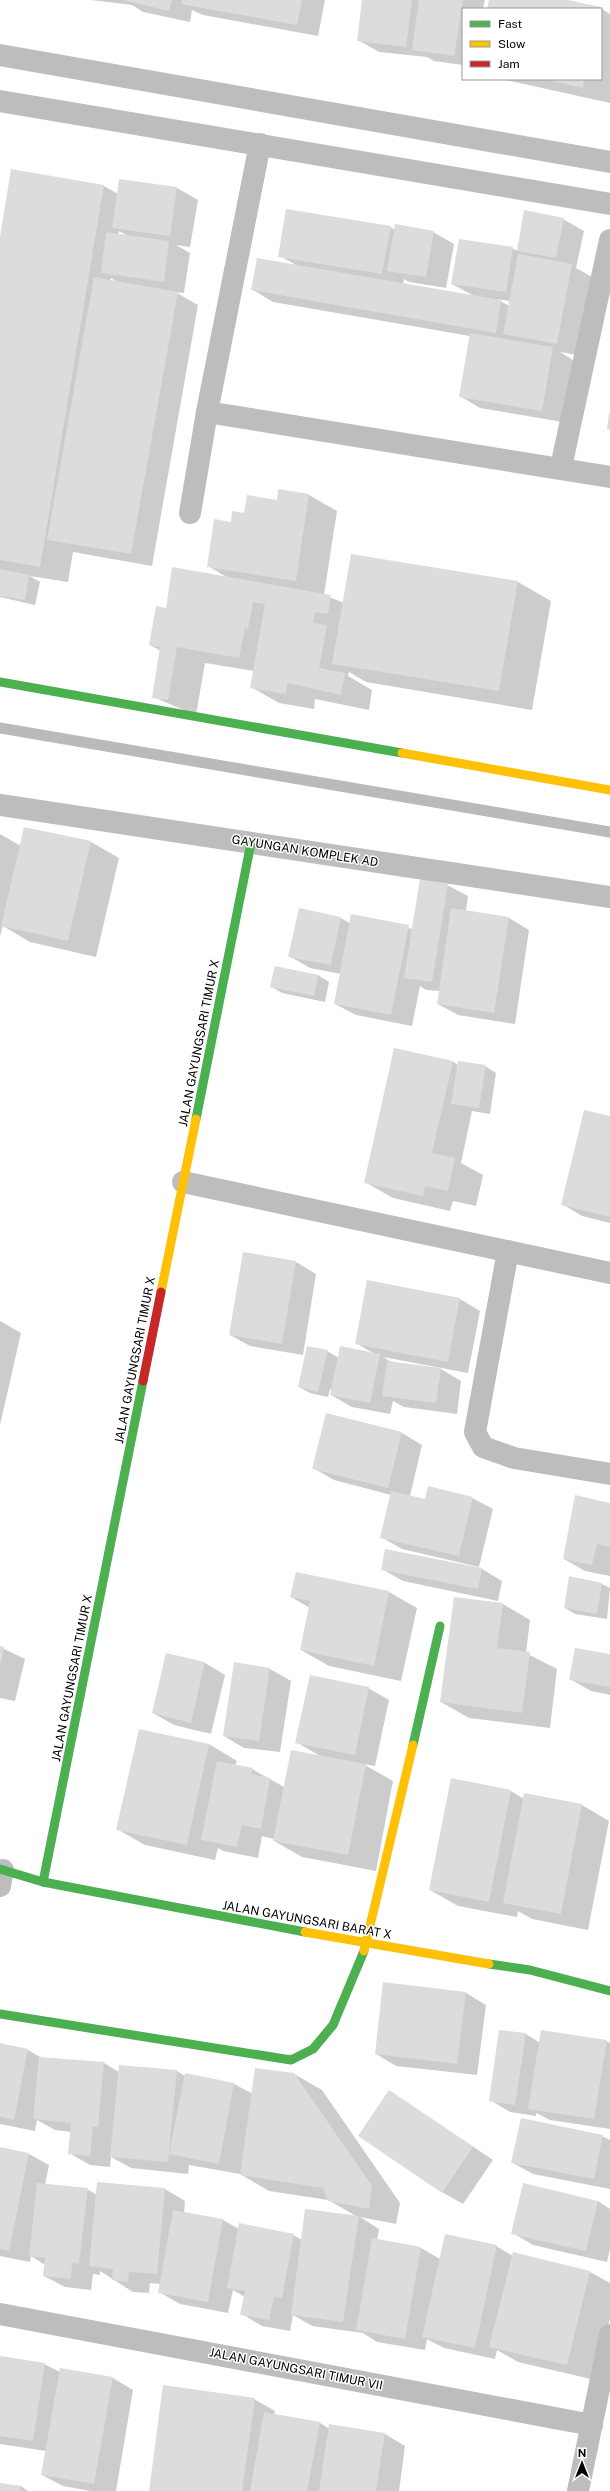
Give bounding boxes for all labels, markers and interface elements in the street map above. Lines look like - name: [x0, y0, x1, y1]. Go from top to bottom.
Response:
- legend: [462, 8, 602, 80]
- text: Fast: [498, 17, 523, 31]
- text: Slow: [498, 37, 526, 51]
- text: Jam: [498, 57, 520, 71]
- street label: GAYUNGAN KOMPLEK AD: [231, 832, 379, 870]
- street label: JALAN GAYUNGSARI TIMUR X: [176, 958, 222, 1128]
- street label: JALAN GAYUNGSARI TIMUR X: [112, 1275, 158, 1445]
- street label: JALAN GAYUNGSARI TIMUR X: [49, 1593, 95, 1763]
- street label: JALAN GAYUNGSARI BARAT X: [221, 1898, 393, 1942]
- street label: JALAN GAYUNGSARI TIMUR VII: [208, 2345, 384, 2393]
- north arrow: [562, 2443, 602, 2483]
- text: N: [578, 2447, 586, 2459]

